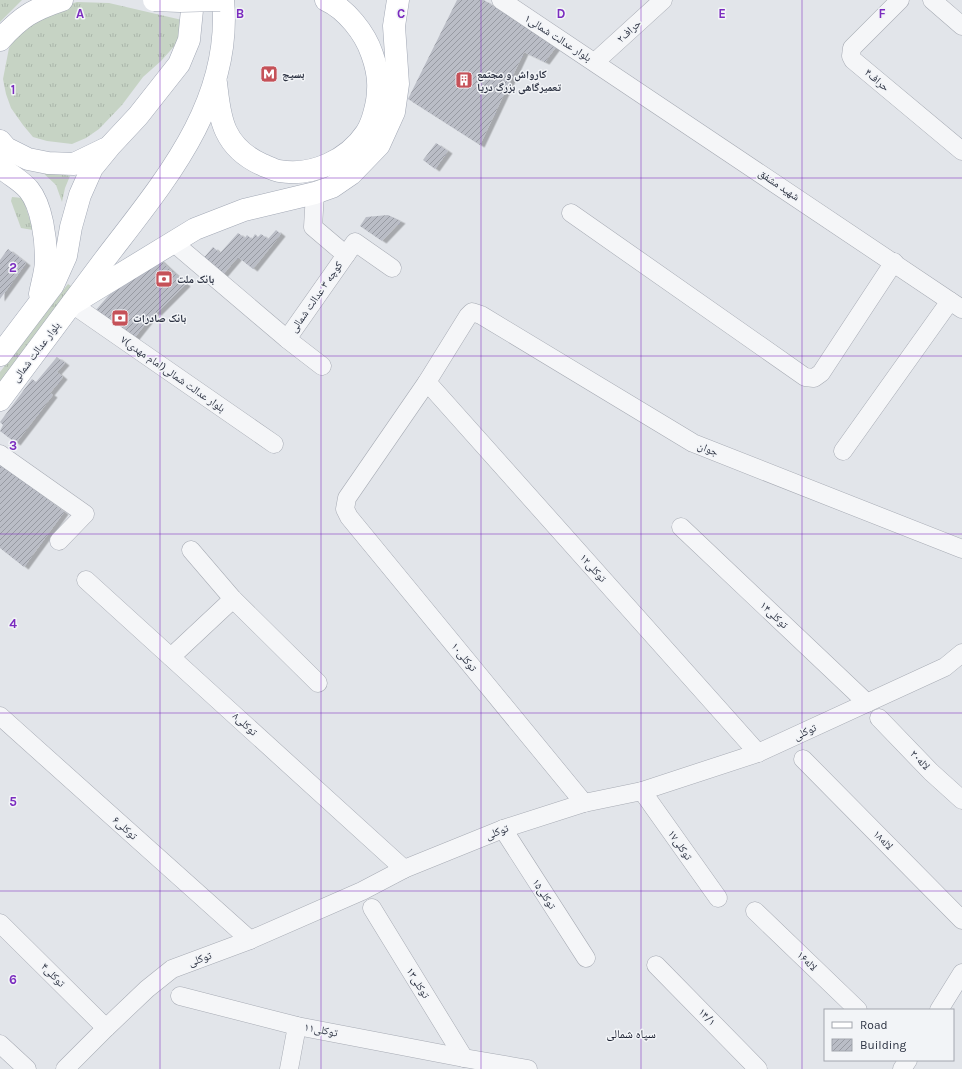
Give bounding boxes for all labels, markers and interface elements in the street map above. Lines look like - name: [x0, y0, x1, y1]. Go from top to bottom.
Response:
- text: A: [76, 6, 84, 21]
- text: B: [236, 6, 244, 21]
- text: C: [397, 6, 405, 21]
- text: D: [557, 6, 566, 21]
- text: E: [718, 6, 726, 21]
- text: F: [878, 6, 886, 21]
- street label: بلوار عدالت شمالی۱: [522, 12, 594, 64]
- street label: حراف۲: [614, 17, 644, 45]
- metro station icon: بسیج: [259, 64, 279, 84]
- street label: حراف۴: [862, 66, 892, 94]
- place label: بسیج: [282, 68, 305, 82]
- place label: کارواش و مجتمع تعمیرگاهی بزرگ دریا: [477, 68, 561, 95]
- building icon: کارواش و مجتمع تعمیرگاهی بزرگ دریا: [454, 70, 474, 90]
- text: 1: [11, 82, 15, 97]
- street label: شهید مشفق: [756, 167, 802, 203]
- street label: کوچه ۳ عدالت شمالی: [287, 259, 346, 335]
- text: 2: [9, 260, 17, 275]
- bank icon: بانک ملت: [154, 269, 174, 289]
- place label: بانک ملت: [177, 273, 214, 286]
- bank icon: بانک صادرات: [110, 308, 130, 328]
- place label: بانک صادرات: [133, 312, 186, 325]
- street label: بلوار عدالت شمالی: [9, 319, 63, 385]
- street label: ۷بلوار عدالت شمالی(امام مهدی): [118, 333, 228, 415]
- text: 3: [9, 438, 17, 453]
- street label: جوان: [696, 439, 720, 459]
- street label: توکلی۱۲: [577, 551, 610, 585]
- street label: توکلی۱۴: [757, 599, 791, 632]
- text: 4: [9, 616, 17, 631]
- street label: ۱۰توکلی: [448, 640, 480, 675]
- street label: توکلی۸: [230, 710, 261, 739]
- street label: توکلی: [791, 721, 819, 743]
- street label: لاله۲۰: [907, 747, 933, 773]
- text: 5: [9, 794, 17, 809]
- street label: توکلی۶: [110, 814, 141, 843]
- street label: توکلی: [484, 821, 511, 842]
- street label: توکلی۱۷: [665, 827, 695, 863]
- street label: لاله۱۸: [870, 827, 896, 853]
- street label: توکلی۱۵: [529, 876, 559, 912]
- street label: لاله۱۶: [794, 948, 820, 974]
- street label: توکلی: [187, 949, 214, 969]
- street label: توکلی۴: [38, 960, 68, 990]
- street label: توکلی۱۳: [404, 965, 433, 1001]
- text: 6: [9, 972, 17, 987]
- street label: ۱۴/۱: [696, 1005, 718, 1029]
- legend: [824, 1009, 954, 1061]
- text: Road: [860, 1018, 888, 1032]
- street label: توکلی۱۱: [303, 1020, 339, 1040]
- district label: سپاه شمالی: [606, 1027, 656, 1041]
- text: Building: [860, 1038, 907, 1052]

